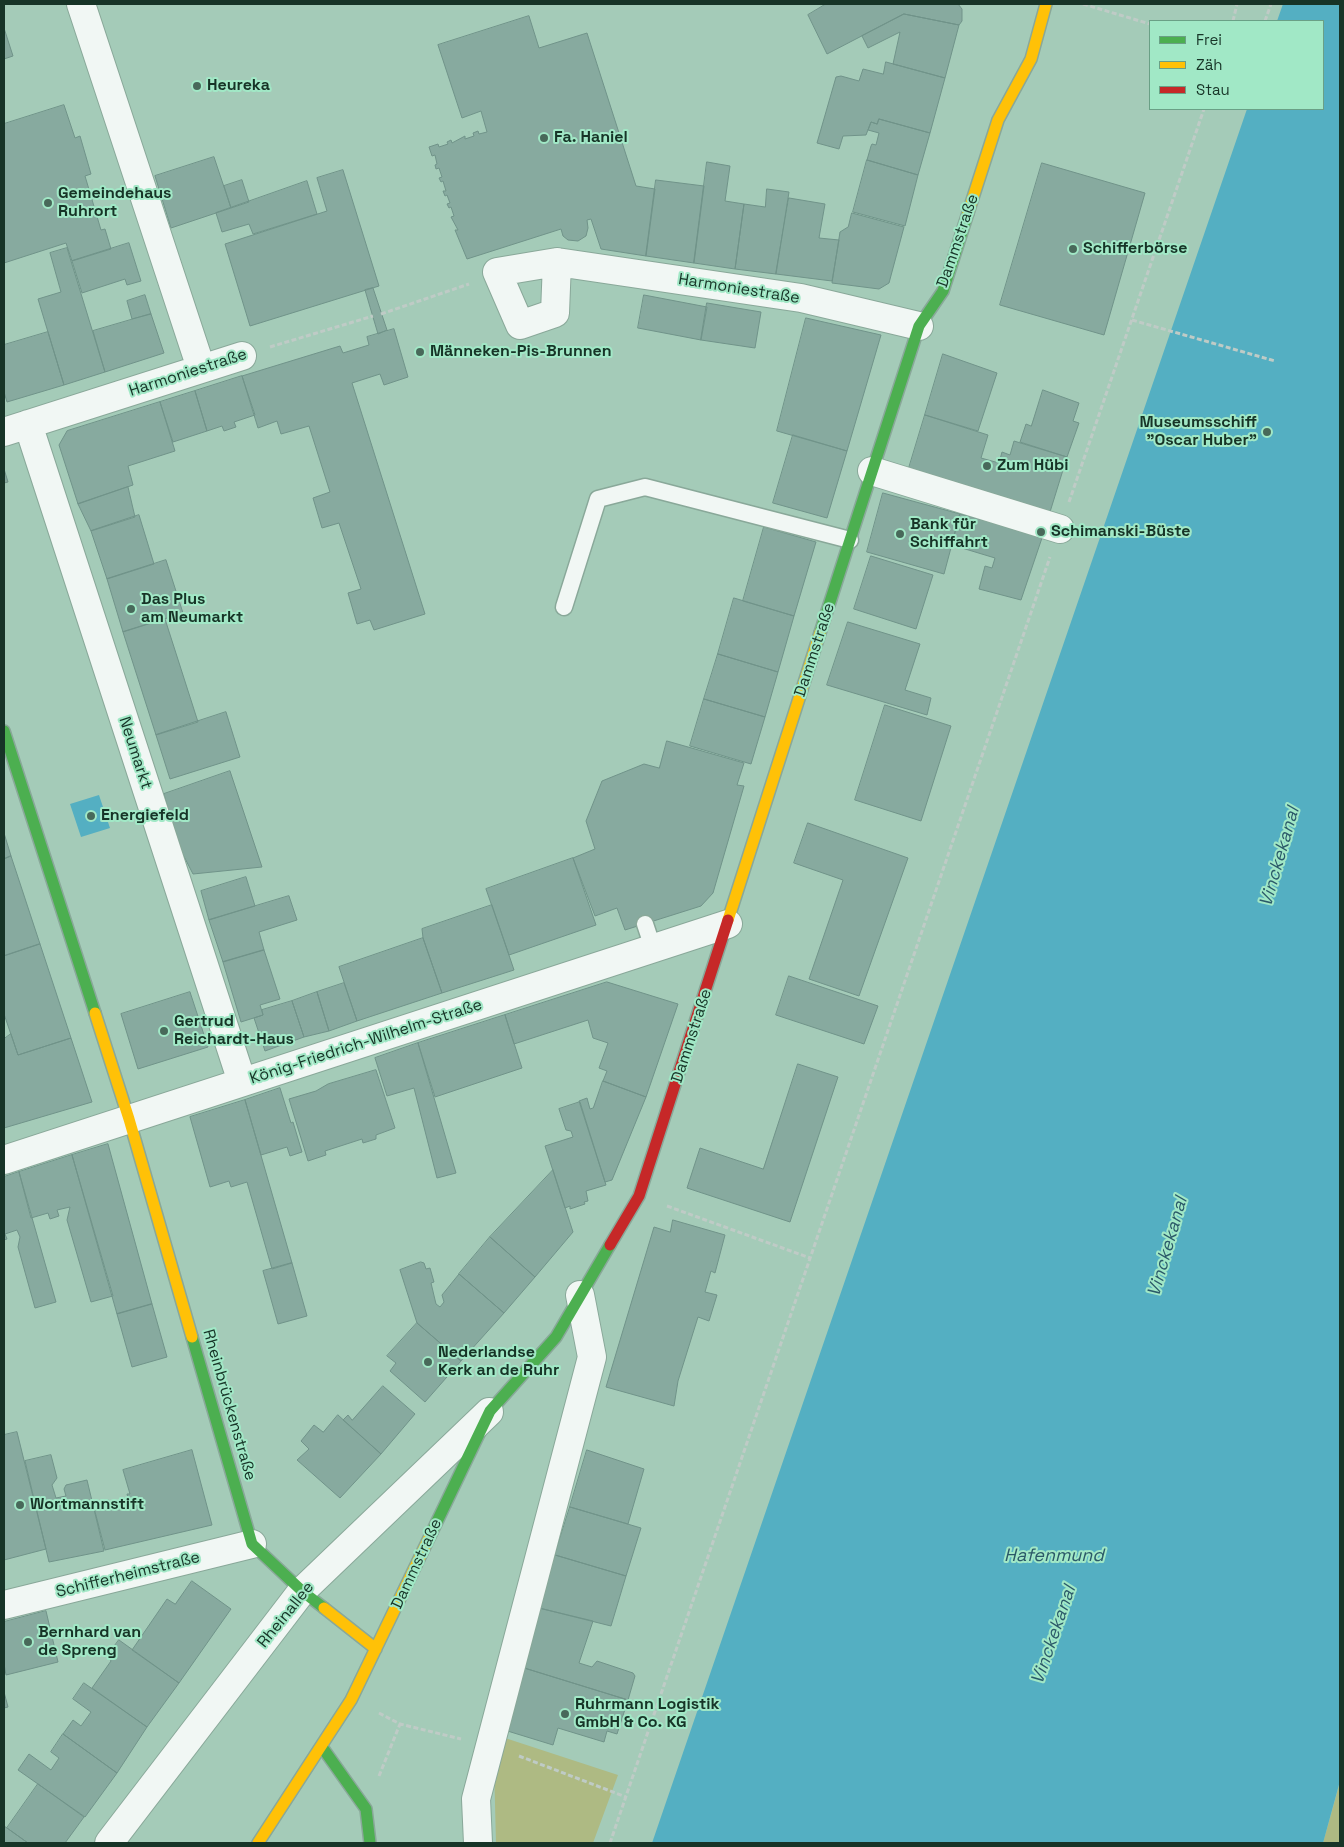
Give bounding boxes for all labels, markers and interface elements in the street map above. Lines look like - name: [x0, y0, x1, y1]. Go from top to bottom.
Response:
- legend: [1149, 20, 1324, 110]
- text: Frei: [1196, 30, 1222, 49]
- text: Zäh: [1196, 55, 1222, 74]
- place label: Heureka: [207, 76, 270, 96]
- marker: Heureka: [191, 80, 203, 92]
- text: Stau: [1196, 80, 1230, 99]
- place label: Fa. Haniel: [554, 128, 628, 148]
- marker: Fa. Haniel: [538, 132, 550, 144]
- place label: Gemeindehaus Ruhrort: [58, 184, 171, 222]
- street label: Dammstraße: [933, 192, 983, 290]
- marker: Gemeindehaus Ruhrort: [42, 197, 54, 209]
- place label: Schifferbörse: [1083, 239, 1187, 259]
- marker: Schifferbörse: [1067, 243, 1079, 255]
- street label: Harmoniestraße: [677, 270, 801, 308]
- place label: Männeken-Pis-Brunnen: [430, 342, 612, 362]
- street label: Harmoniestraße: [127, 345, 249, 401]
- marker: Männeken-Pis-Brunnen: [414, 346, 426, 358]
- place label: Museumsschiff "Oscar Huber": [1139, 413, 1257, 451]
- marker: Museumsschiff "Oscar Huber": [1261, 426, 1273, 438]
- place label: Zum Hübi: [997, 456, 1069, 476]
- marker: Zum Hübi: [981, 460, 993, 472]
- place label: Bank für Schiffahrt: [910, 515, 988, 553]
- place label: Schimanski-Büste: [1051, 522, 1190, 542]
- marker: Schimanski-Büste: [1035, 526, 1047, 538]
- marker: Bank für Schiffahrt: [894, 528, 906, 540]
- place label: Das Plus am Neumarkt: [141, 590, 243, 628]
- street label: Dammstraße: [791, 601, 839, 699]
- marker: Das Plus am Neumarkt: [125, 603, 137, 615]
- street label: Neumarkt: [114, 714, 156, 792]
- water label: Vinckekanal: [1255, 805, 1305, 909]
- place label: Energiefeld: [101, 806, 189, 826]
- marker: Energiefeld: [85, 810, 97, 822]
- street label: Dammstraße: [668, 987, 716, 1085]
- street label: König-Friedrich-Wilhelm-Straße: [247, 995, 485, 1089]
- place label: Gertrud Reichardt-Haus: [174, 1012, 294, 1050]
- marker: Gertrud Reichardt-Haus: [158, 1025, 170, 1037]
- water label: Vinckekanal: [1143, 1195, 1193, 1299]
- street label: Rheinbrückenstraße: [198, 1327, 260, 1483]
- place label: Nederlandse Kerk an de Ruhr: [438, 1343, 559, 1381]
- marker: Nederlandse Kerk an de Ruhr: [422, 1356, 434, 1368]
- place label: Wortmannstift: [30, 1495, 144, 1515]
- marker: Wortmannstift: [14, 1499, 26, 1511]
- street label: Dammstraße: [388, 1516, 446, 1612]
- water label: Hafenmund: [1004, 1545, 1104, 1567]
- street label: Schifferheimstraße: [54, 1548, 202, 1602]
- street label: Rheinallee: [254, 1578, 318, 1652]
- water label: Vinckekanal: [1027, 1583, 1081, 1687]
- place label: Bernhard van de Spreng: [38, 1623, 141, 1661]
- marker: Bernhard van de Spreng: [22, 1636, 34, 1648]
- place label: Ruhrmann Logistik GmbH & Co. KG: [575, 1695, 720, 1733]
- marker: Ruhrmann Logistik GmbH & Co. KG: [559, 1708, 571, 1720]

